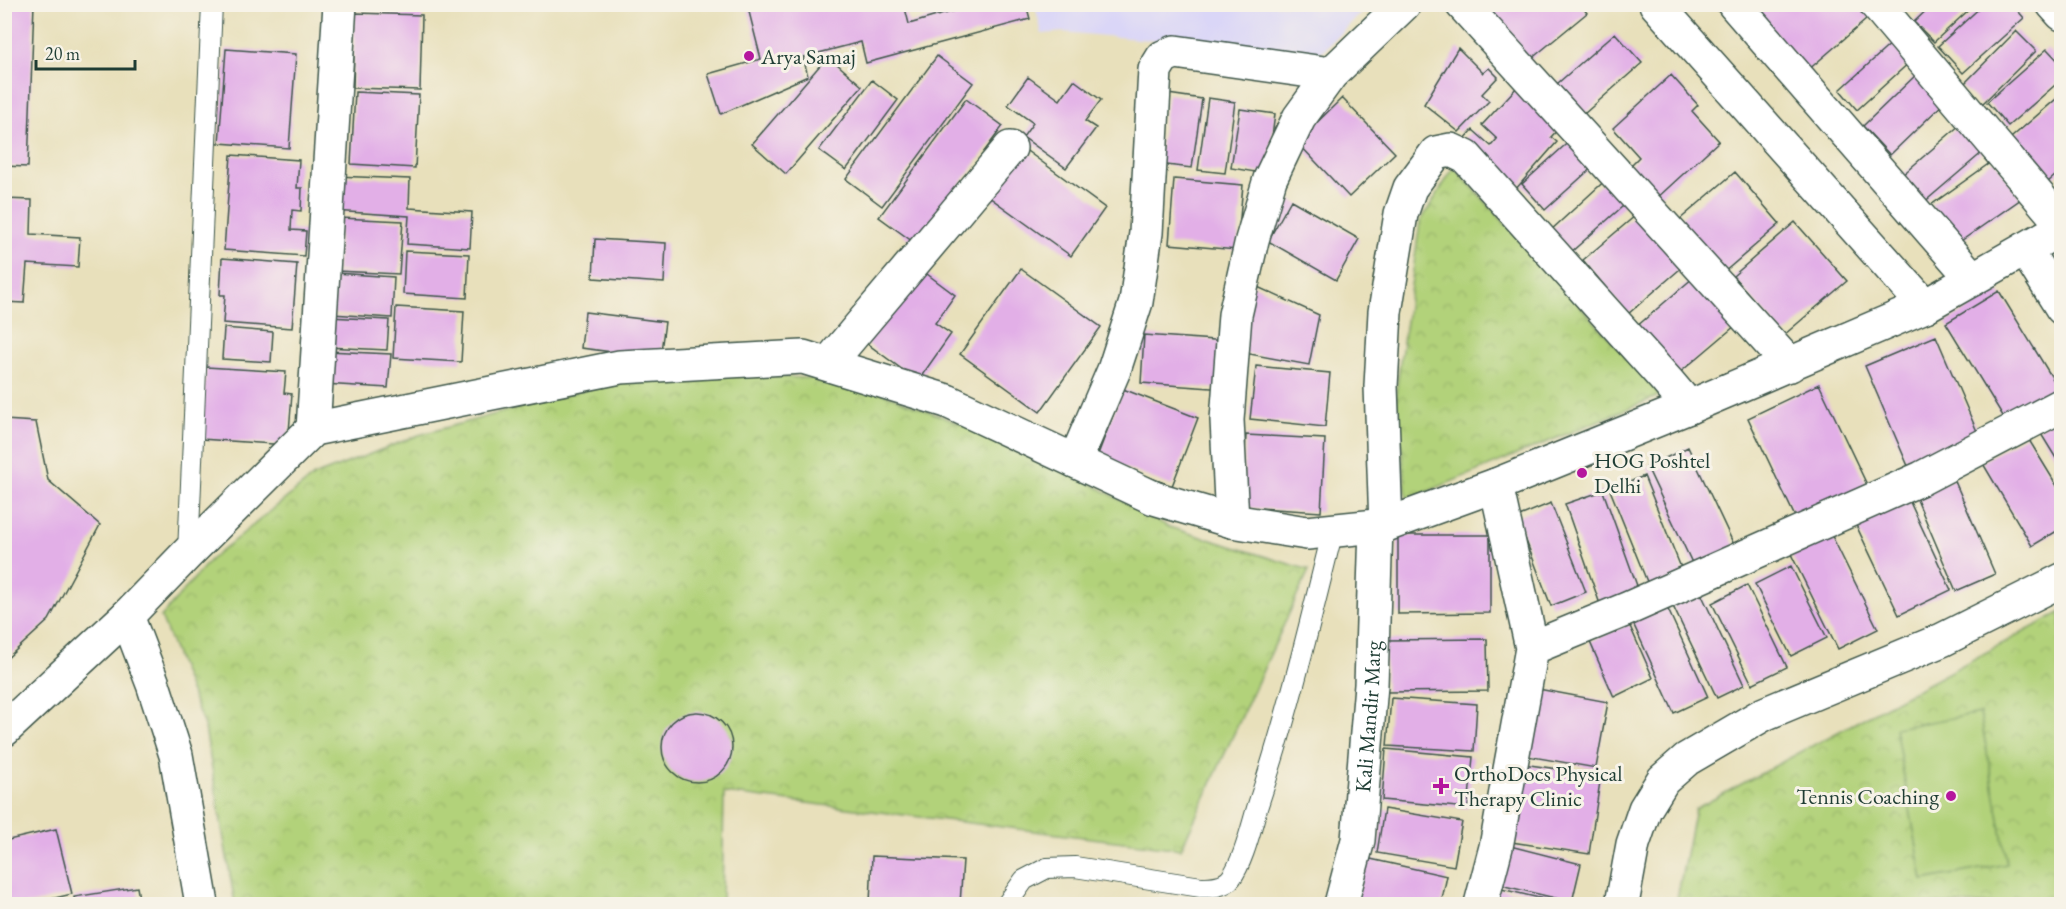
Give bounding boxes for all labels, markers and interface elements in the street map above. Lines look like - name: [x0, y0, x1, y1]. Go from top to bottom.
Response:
- scale bar: [36, 33, 135, 71]
- text: 20 m: [45, 42, 80, 65]
- place label: Arya Samaj: [760, 42, 856, 71]
- marker: Arya Samaj: [742, 49, 756, 63]
- place label: HOG Poshtel Delhi: [1594, 446, 1710, 500]
- marker: HOG Poshtel Delhi: [1575, 466, 1589, 480]
- street label: Kali Mandir Marg: [1348, 640, 1387, 794]
- place label: OrthoDocs Physical Therapy Clinic: [1454, 759, 1623, 813]
- marker: OrthoDocs Physical Therapy Clinic: [1432, 777, 1450, 795]
- place label: Tennis Coaching: [1796, 782, 1939, 811]
- marker: Tennis Coaching: [1944, 789, 1958, 803]

